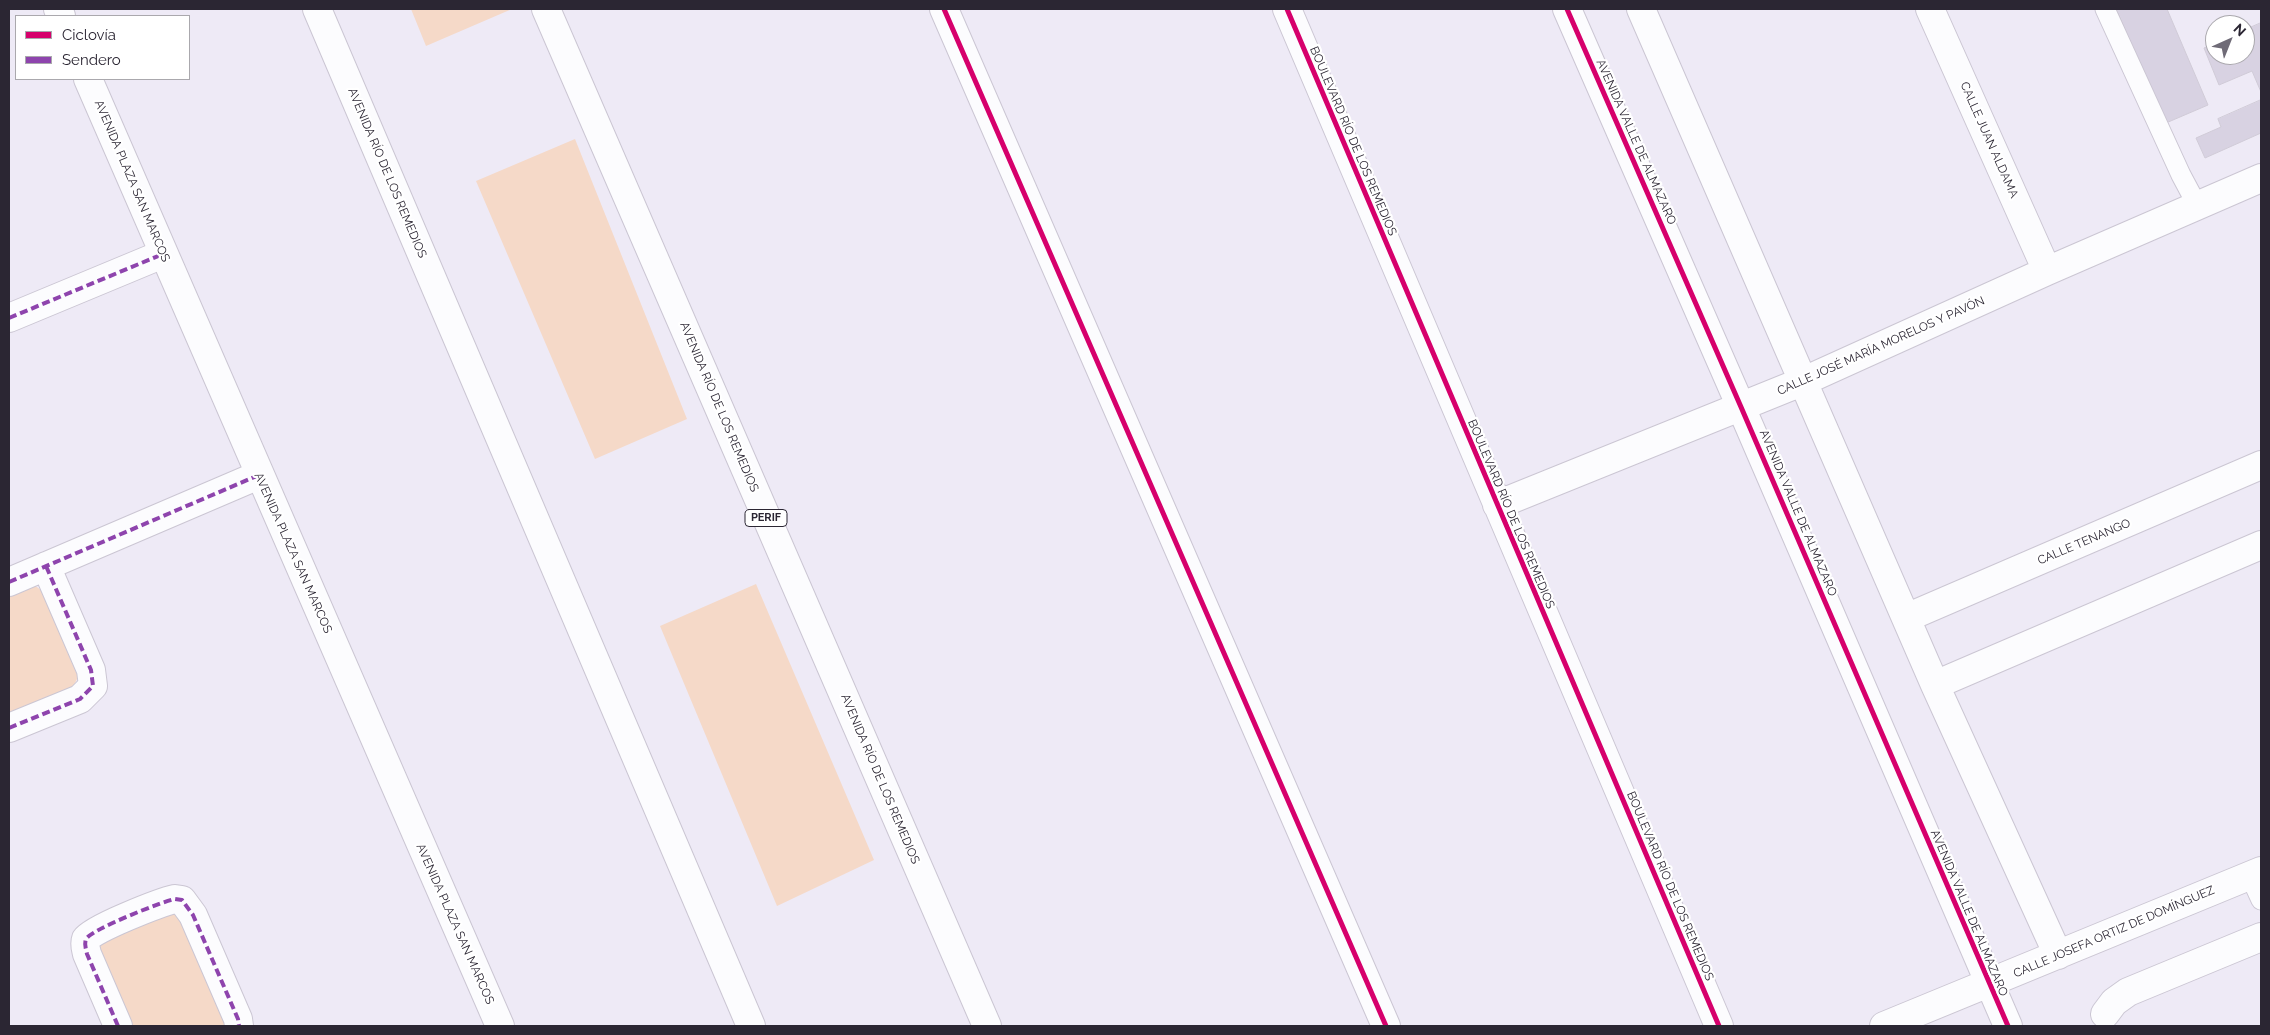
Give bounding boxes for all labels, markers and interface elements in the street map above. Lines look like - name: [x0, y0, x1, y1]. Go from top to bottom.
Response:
- legend: [15, 15, 190, 80]
- north arrow: [2205, 15, 2255, 65]
- text: N: [2230, 20, 2249, 39]
- text: Ciclovía: [62, 26, 116, 44]
- street label: BOULEVARD RÍO DE LOS REMEDIOS: [1307, 44, 1399, 238]
- text: Sendero: [62, 51, 121, 69]
- street label: AVENIDA VALLE DE ALMAZARO: [1593, 57, 1679, 227]
- street label: CALLE JUAN ALDAMA: [1957, 80, 2021, 200]
- street label: AVENIDA RÍO DE LOS REMEDIOS: [345, 86, 429, 260]
- street label: AVENIDA PLAZA SAN MARCOS: [91, 98, 173, 264]
- street label: CALLE JOSÉ MARÍA MORELOS Y PAVÓN: [1775, 294, 1987, 398]
- street label: AVENIDA RÍO DE LOS REMEDIOS: [677, 320, 761, 494]
- street label: BOULEVARD RÍO DE LOS REMEDIOS: [1465, 417, 1557, 611]
- street label: AVENIDA VALLE DE ALMAZARO: [1756, 427, 1840, 599]
- street label: AVENIDA PLAZA SAN MARCOS: [251, 470, 335, 636]
- road number: PERIF: [745, 509, 787, 526]
- street label: CALLE TENANGO: [2035, 516, 2133, 568]
- street label: AVENIDA RÍO DE LOS REMEDIOS: [838, 692, 922, 866]
- street label: BOULEVARD RÍO DE LOS REMEDIOS: [1624, 789, 1716, 983]
- street label: AVENIDA VALLE DE ALMAZARO: [1927, 827, 2011, 999]
- street label: AVENIDA PLAZA SAN MARCOS: [413, 841, 497, 1007]
- street label: CALLE JOSEFA ORTIZ DE DOMÍNGUEZ: [2011, 883, 2217, 981]

